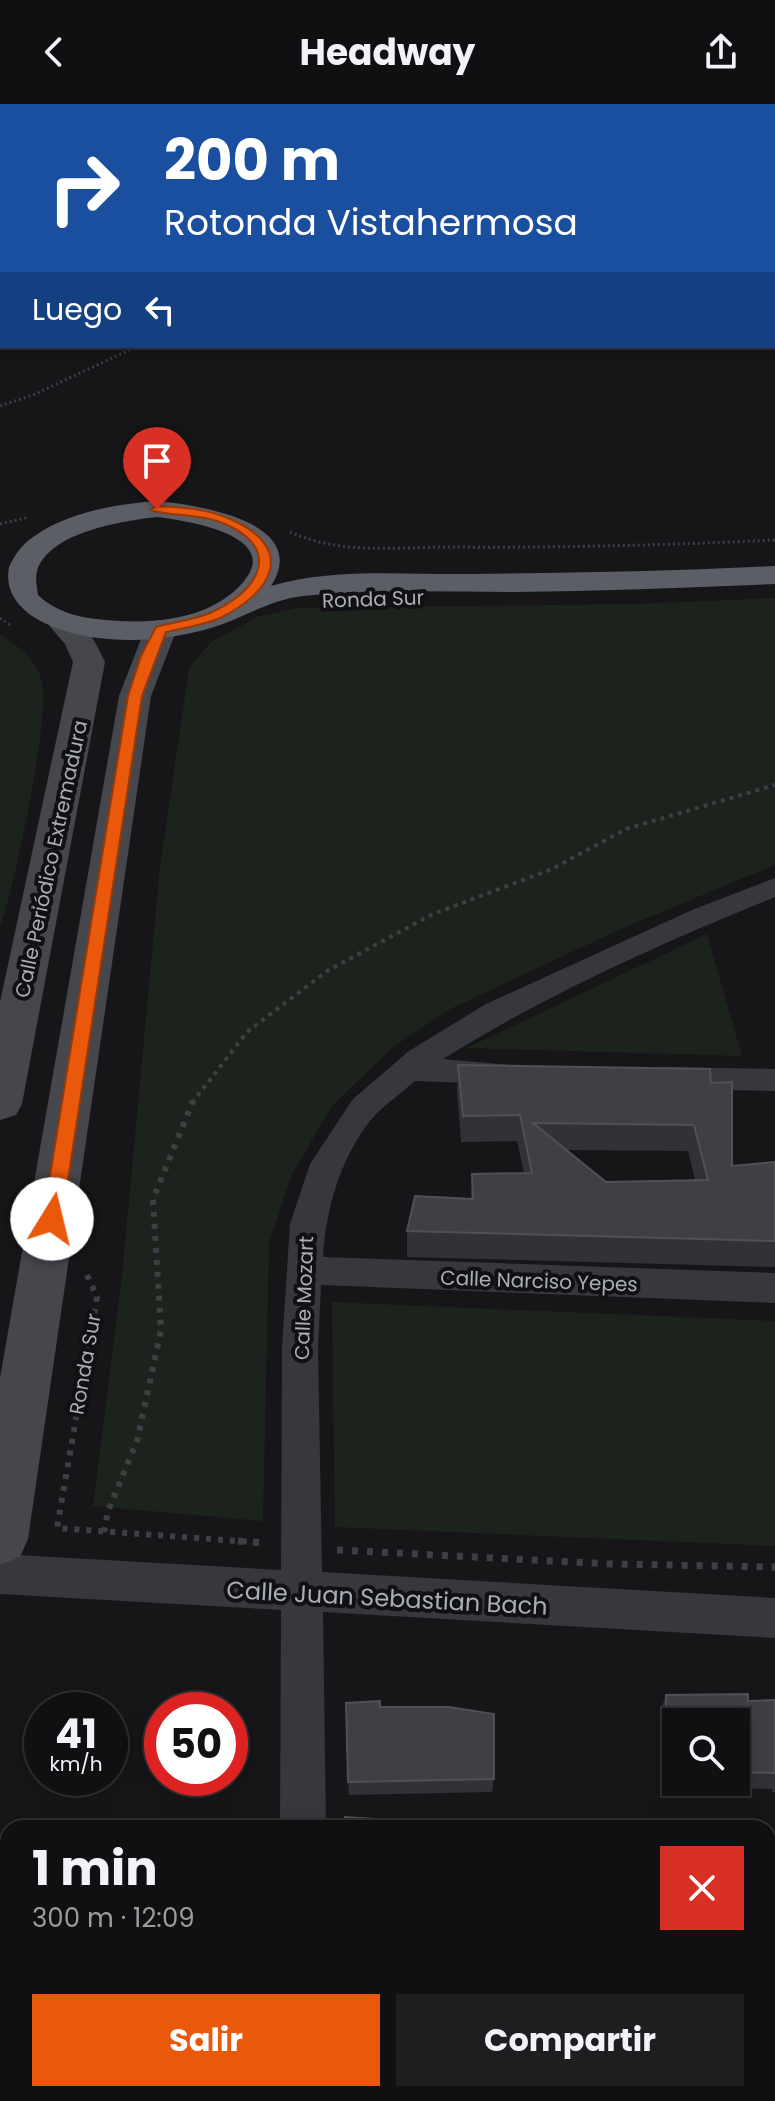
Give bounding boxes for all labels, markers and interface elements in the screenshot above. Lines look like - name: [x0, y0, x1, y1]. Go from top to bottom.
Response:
- text: Headway: [300, 27, 475, 78]
- icon: back: [32, 30, 76, 74]
- icon: share: [699, 30, 743, 74]
- text: 200 m: [164, 121, 340, 200]
- icon: right: [32, 136, 136, 240]
- text: Rotonda Vistahermosa: [164, 197, 578, 248]
- text: Luego: [32, 288, 122, 331]
- icon: left: [138, 288, 182, 332]
- pin: [123, 427, 191, 509]
- icon: arrive: [135, 439, 179, 483]
- street label: Ronda Sur: [321, 583, 425, 615]
- street label: Calle Periódico Extremadura: [8, 718, 94, 1000]
- position arrow: [10, 1177, 94, 1261]
- street label: Calle Mozart: [288, 1236, 320, 1360]
- street label: Calle Narciso Yepes: [440, 1264, 638, 1298]
- street label: Ronda Sur: [62, 1311, 108, 1417]
- street label: Calle Juan Sebastian Bach: [226, 1573, 548, 1623]
- speed limit sign: 50: [144, 1692, 248, 1796]
- text: 41: [55, 1706, 97, 1762]
- map controls: [662, 1708, 750, 1796]
- button: search: [662, 1708, 750, 1796]
- text: km/h: [49, 1750, 103, 1778]
- text: 1 min: [32, 1835, 158, 1902]
- button: close: [660, 1846, 744, 1930]
- text: 300 m · 12:09: [32, 1900, 195, 1936]
- button: Salir: [32, 1994, 380, 2086]
- button: Compartir: [396, 1994, 744, 2086]

